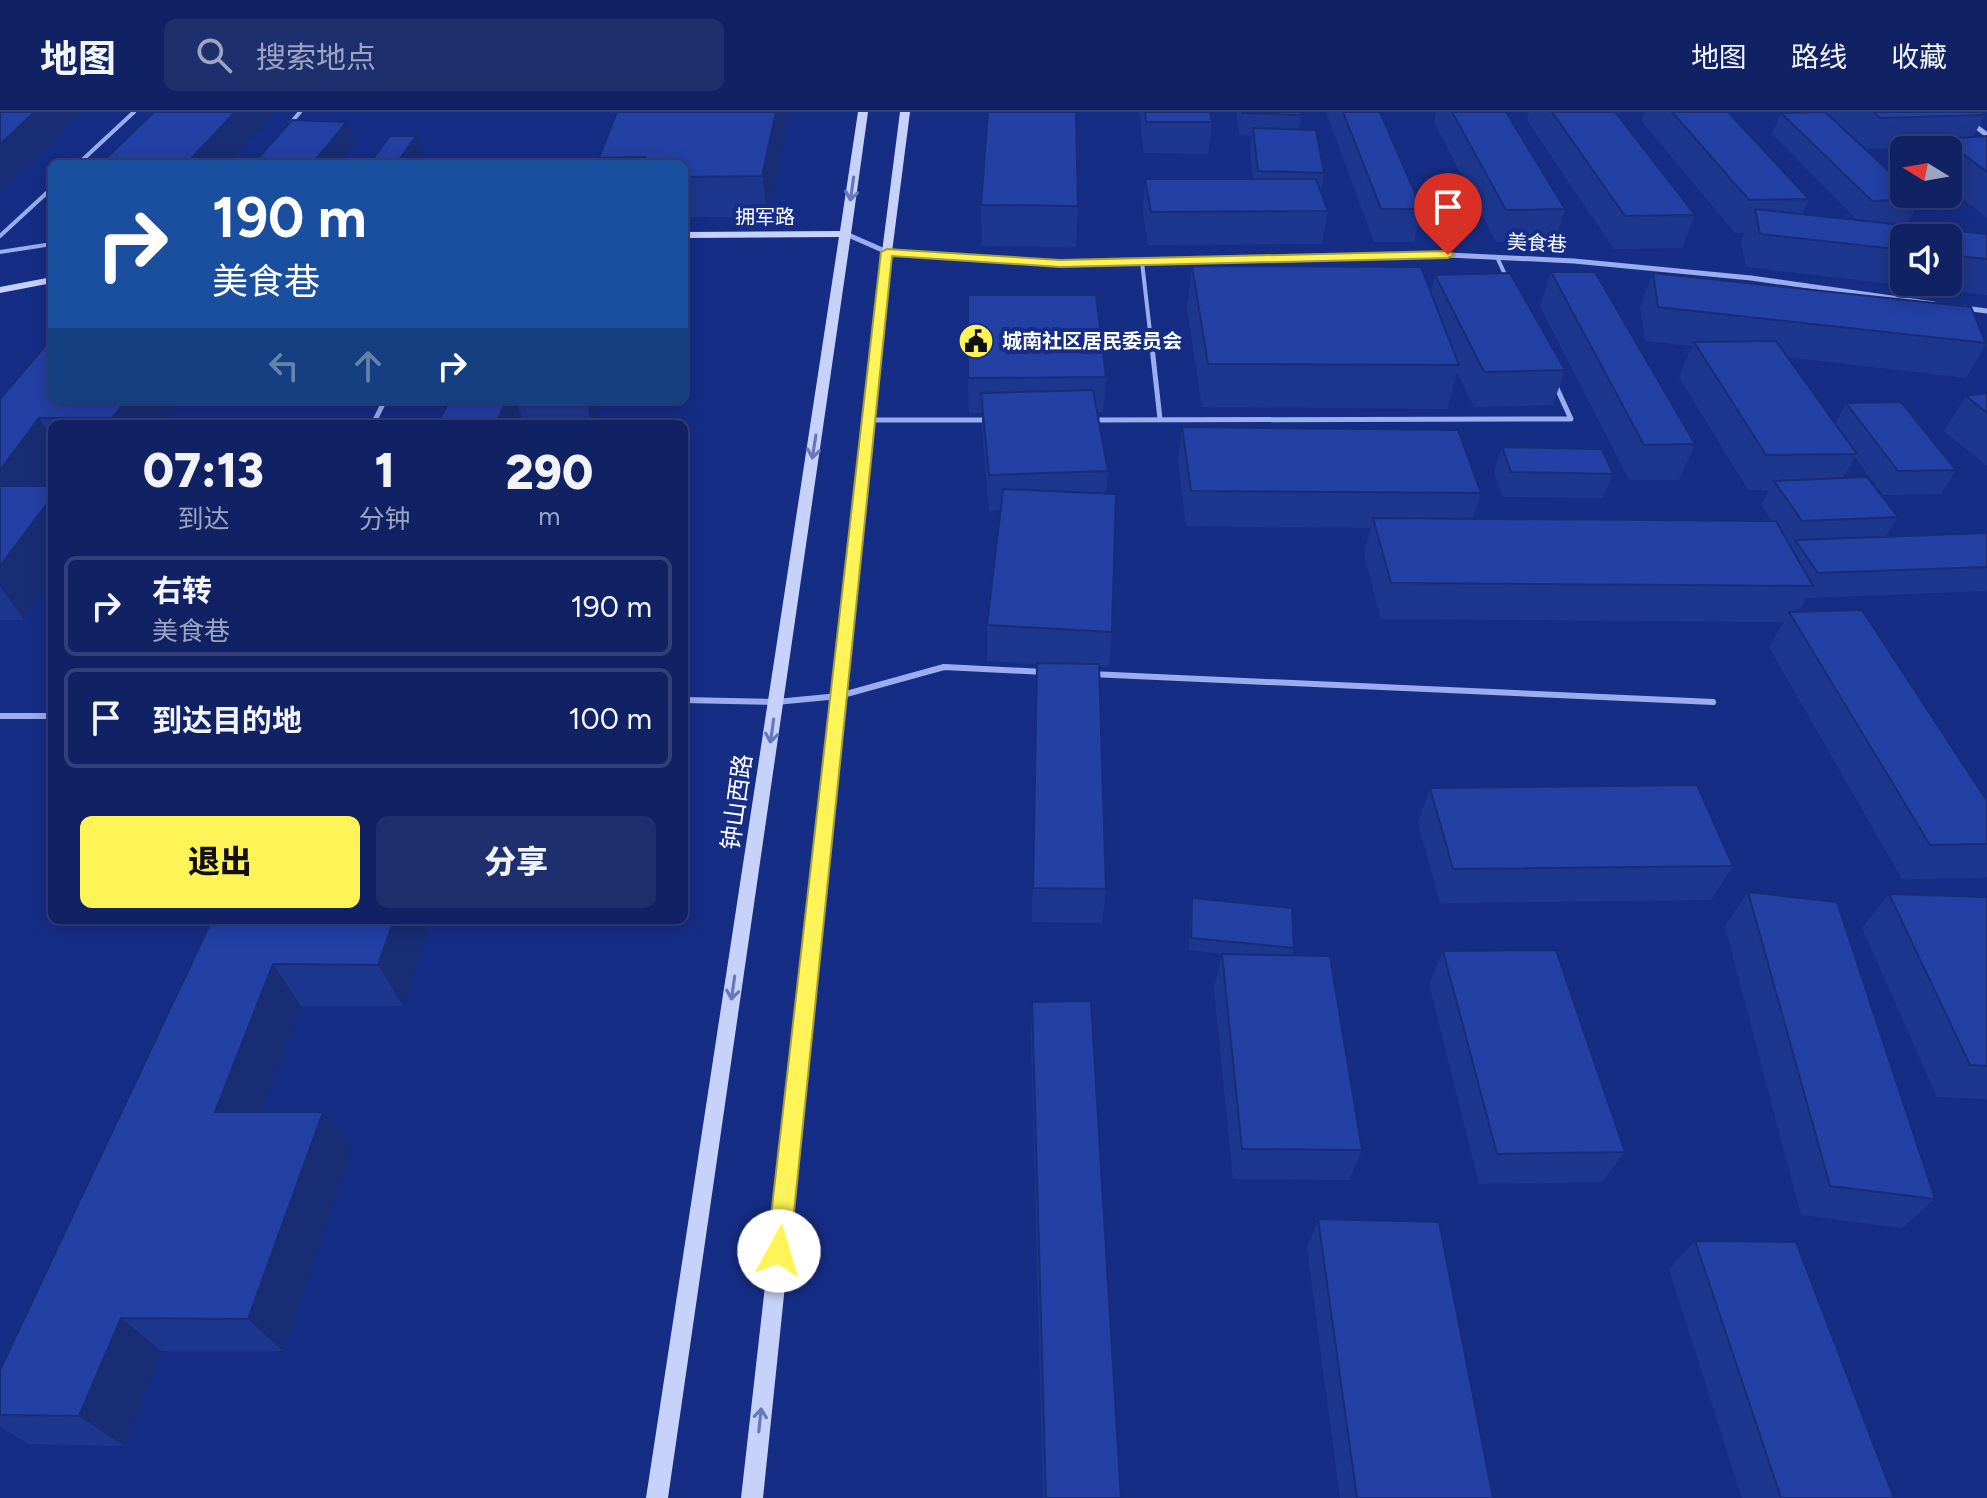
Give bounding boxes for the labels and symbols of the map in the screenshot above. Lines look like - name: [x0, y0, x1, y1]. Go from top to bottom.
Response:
- north arrow: [1890, 136, 1962, 208]
- pin: [1414, 173, 1482, 255]
- one-way arrow: [844, 176, 859, 201]
- street label: 拥军路: [735, 205, 795, 229]
- street label: 美食巷: [1506, 229, 1568, 257]
- public building icon: 城南社区居民委员会: [957, 322, 995, 360]
- place label: 城南社区居民委员会: [1002, 329, 1182, 353]
- one-way arrow: [806, 433, 821, 459]
- one-way arrow: [764, 718, 779, 743]
- street label: 钟山西路: [715, 752, 758, 851]
- one-way arrow: [725, 975, 740, 1001]
- position arrow: [737, 1209, 821, 1293]
- one-way arrow: [753, 1408, 768, 1434]

